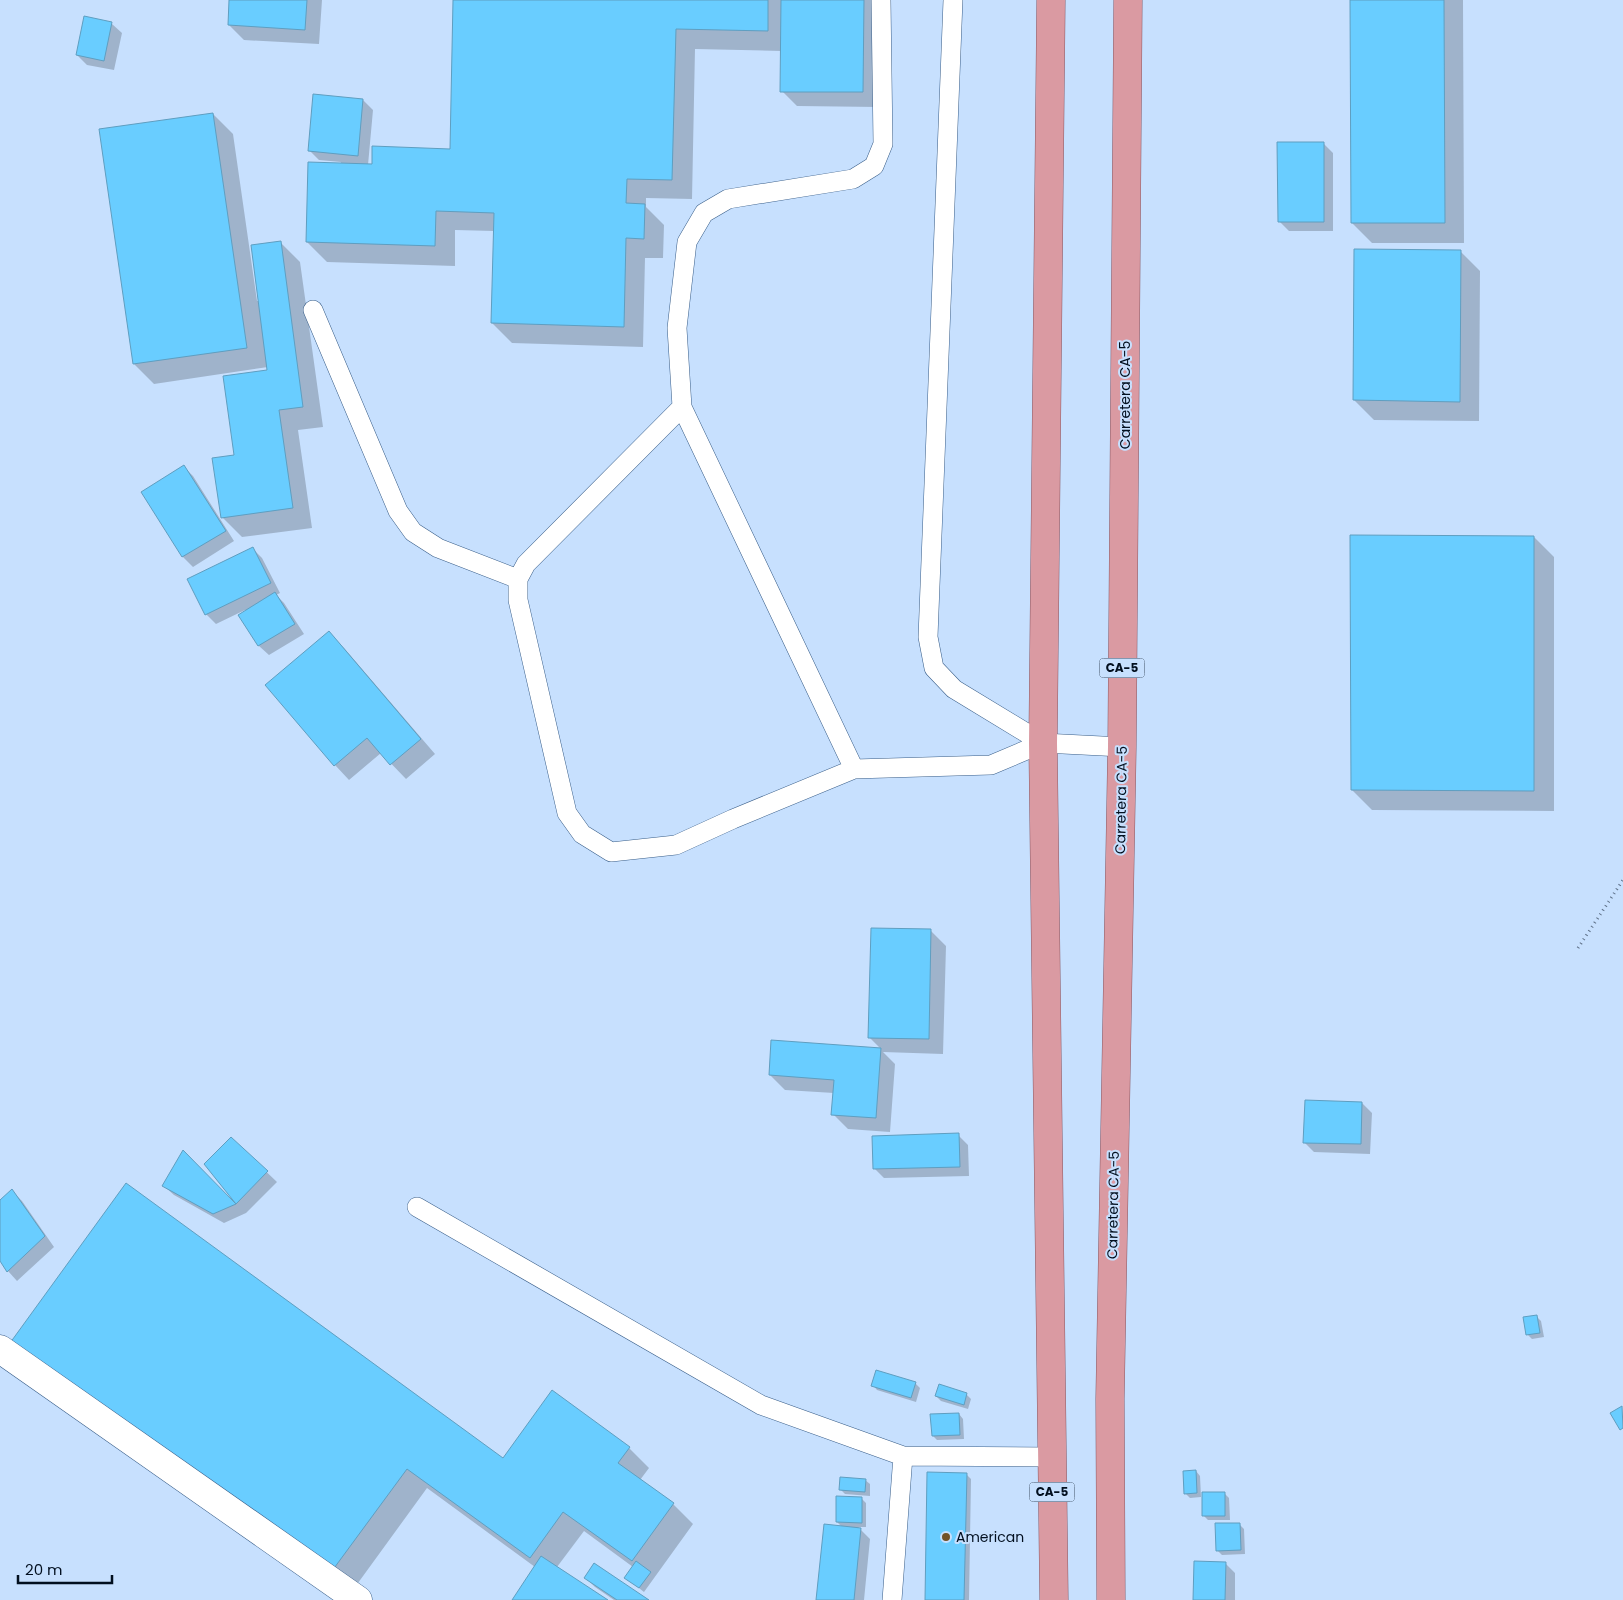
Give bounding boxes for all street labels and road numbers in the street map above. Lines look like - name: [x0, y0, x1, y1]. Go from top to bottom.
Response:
- street label: Carretera CA-5: [1115, 341, 1135, 449]
- road number: CA-5: [1100, 658, 1144, 678]
- street label: Carretera CA-5: [1110, 746, 1132, 854]
- street label: Carretera CA-5: [1102, 1151, 1124, 1259]
- road number: CA-5: [1030, 1482, 1074, 1501]

